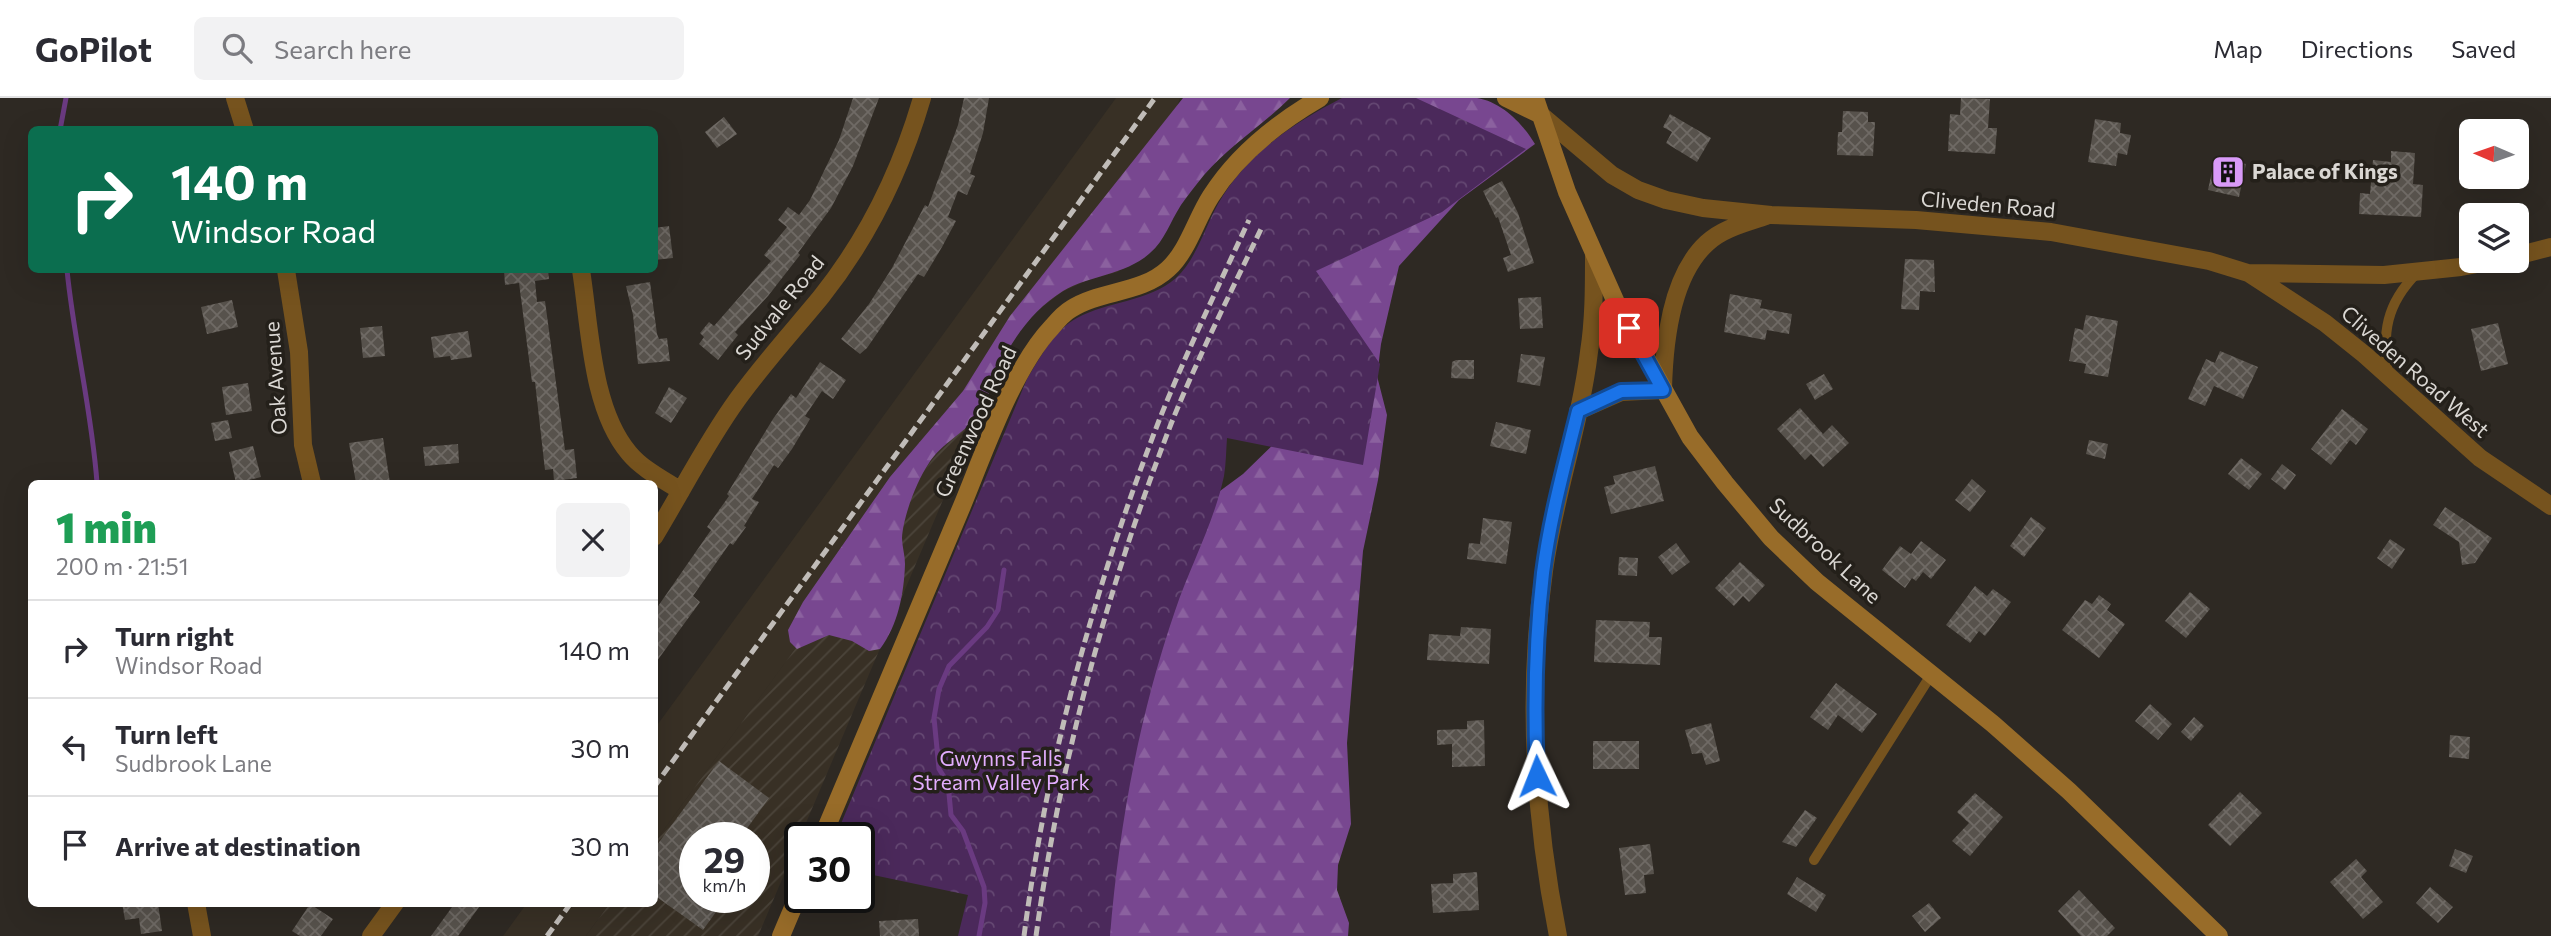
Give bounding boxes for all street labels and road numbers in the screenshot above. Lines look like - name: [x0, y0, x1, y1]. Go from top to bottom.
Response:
- street label: Cliveden Road: [1920, 185, 2056, 222]
- street label: Sudvale Road: [729, 250, 829, 364]
- street label: Cliveden Road West: [2337, 300, 2495, 442]
- street label: Oak Avenue: [258, 321, 291, 436]
- street label: Greenwood Road: [929, 342, 1021, 501]
- street label: Sudbrook Lane: [1765, 492, 1887, 608]

